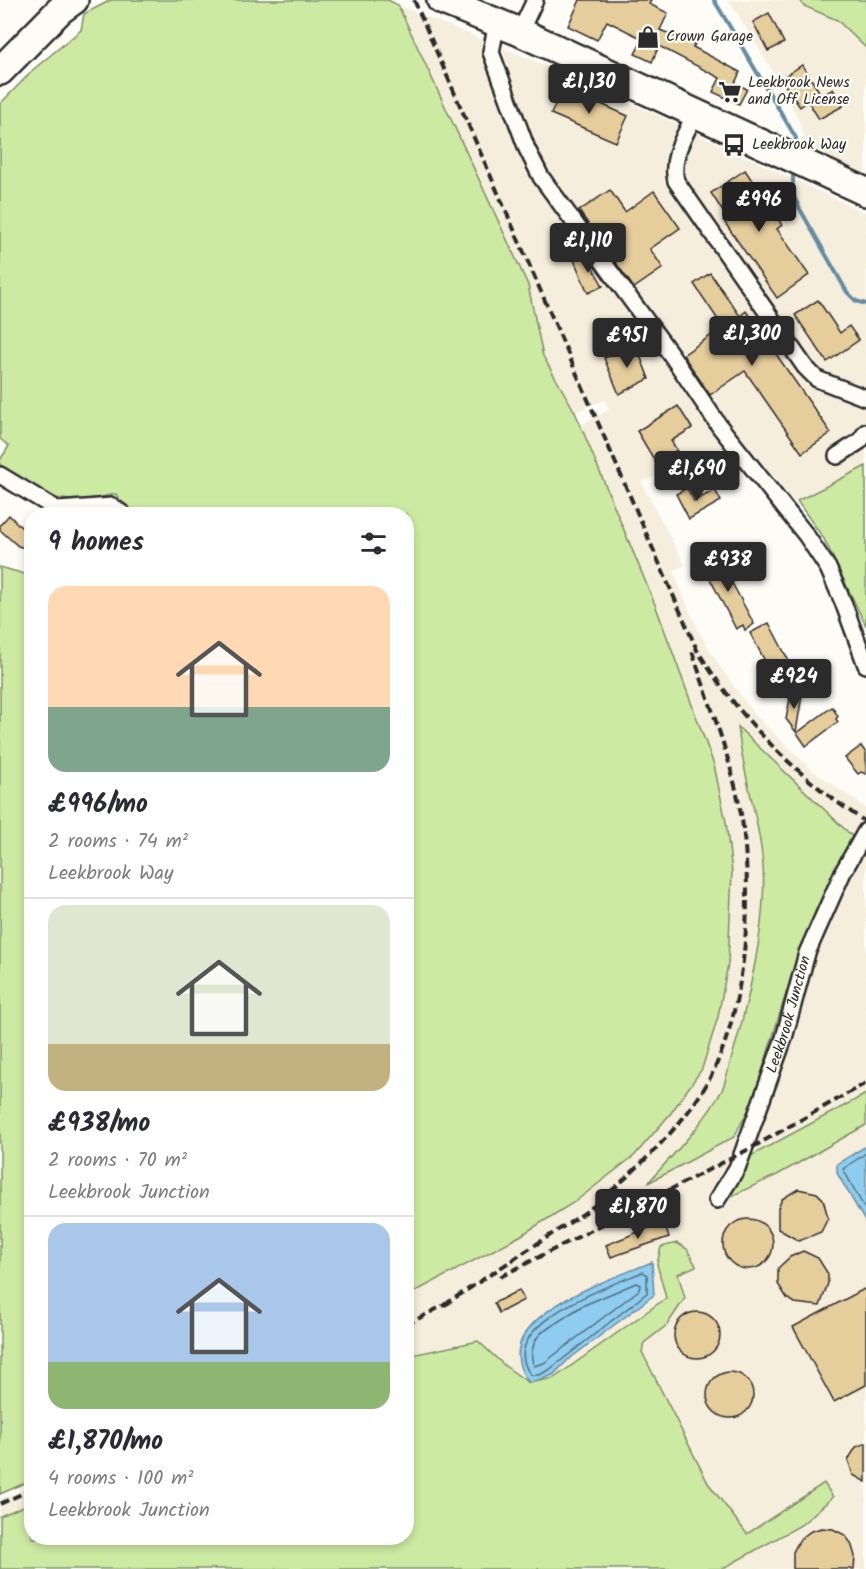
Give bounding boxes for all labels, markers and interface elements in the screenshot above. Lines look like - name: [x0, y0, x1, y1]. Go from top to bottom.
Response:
- shop icon: Crown Garage: [635, 24, 661, 50]
- place label: Crown Garage: [666, 25, 753, 49]
- pin: £1,130: [540, 64, 638, 115]
- text: £1,130: [562, 67, 616, 99]
- place label: Leekbrook News and Off License: [748, 71, 850, 112]
- supermarket icon: Leekbrook News and Off License: [717, 79, 743, 105]
- bus stop icon: Leekbrook Way: [721, 132, 747, 158]
- place label: Leekbrook Way: [752, 133, 847, 157]
- pin: £996: [723, 182, 795, 233]
- text: £996: [736, 185, 782, 217]
- pin: £1,110: [539, 223, 637, 274]
- text: £1,110: [564, 226, 612, 258]
- pin: £1,300: [703, 316, 801, 367]
- pin: £951: [591, 318, 663, 369]
- text: £1,300: [723, 319, 781, 351]
- text: £951: [607, 321, 647, 353]
- pin: £1,690: [648, 451, 746, 502]
- text: £1,690: [668, 454, 726, 486]
- text: 9 homes: [48, 522, 144, 564]
- icon: filters: [357, 527, 390, 560]
- pin: £938: [692, 542, 764, 593]
- text: £938: [704, 545, 752, 577]
- icon: home: [165, 625, 273, 733]
- pin: £924: [758, 659, 830, 710]
- text: £924: [770, 662, 818, 694]
- text: £996/mo: [48, 784, 148, 826]
- text: 2 rooms · 74 m²: [48, 826, 188, 858]
- text: Leekbrook Way: [48, 858, 173, 890]
- icon: home: [165, 944, 273, 1052]
- street label: Leekbrook Junction: [760, 953, 818, 1077]
- text: £938/mo: [48, 1103, 150, 1145]
- text: 2 rooms · 70 m²: [48, 1145, 187, 1177]
- text: Leekbrook Junction: [48, 1177, 210, 1209]
- pin: £1,870: [589, 1189, 687, 1240]
- text: £1,870: [609, 1192, 667, 1224]
- icon: home: [165, 1262, 273, 1370]
- text: £1,870/mo: [48, 1421, 163, 1463]
- text: 4 rooms · 100 m²: [48, 1463, 193, 1495]
- text: Leekbrook Junction: [48, 1495, 210, 1527]

